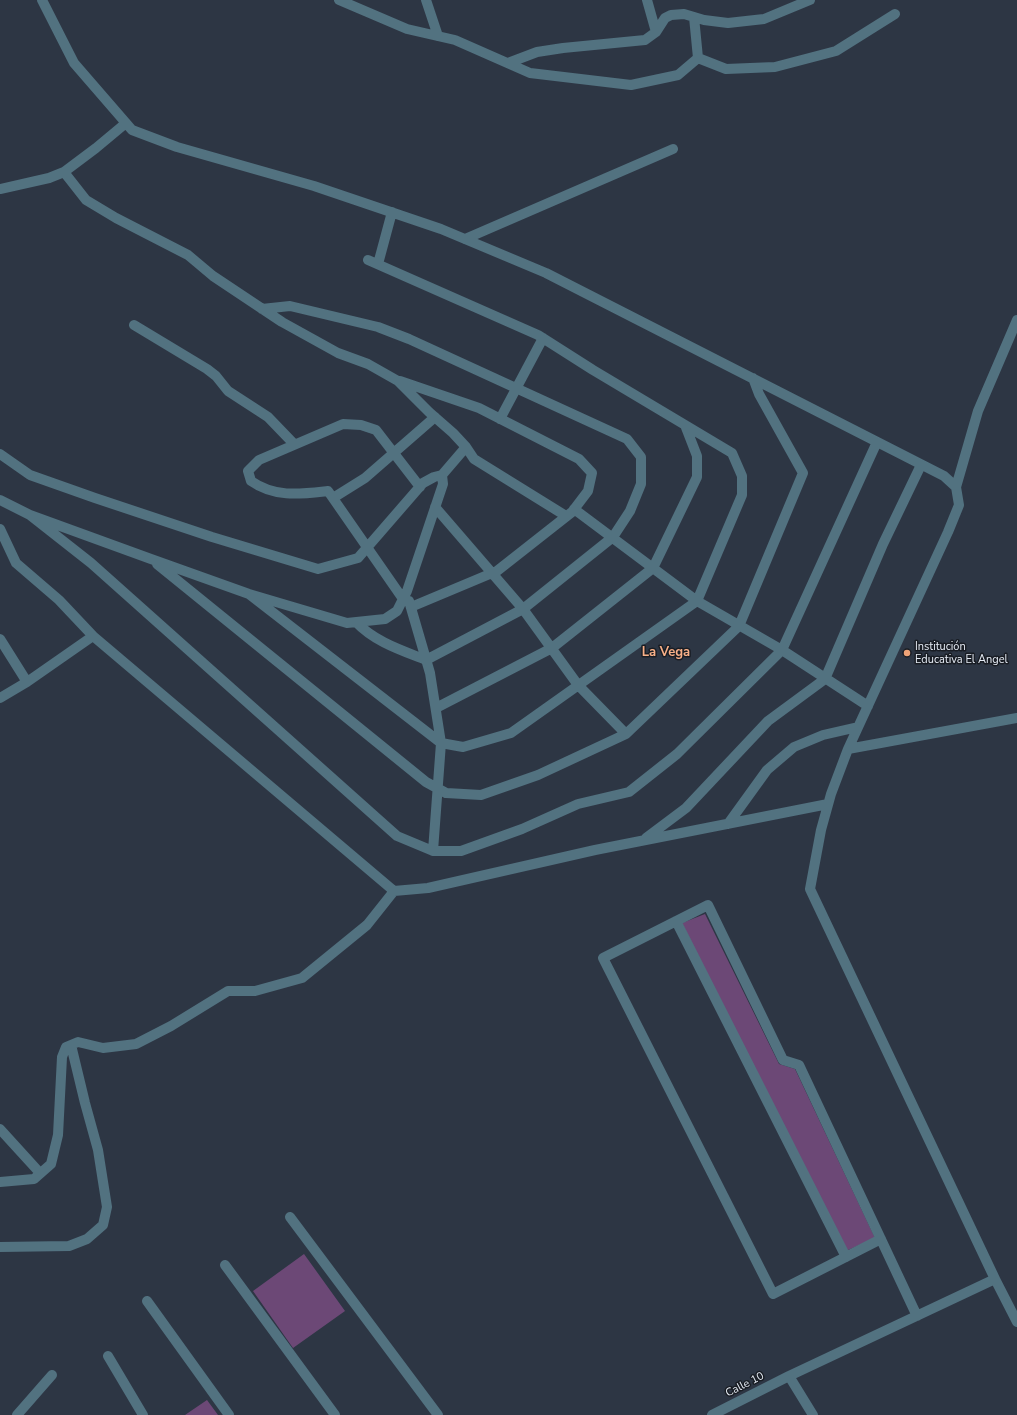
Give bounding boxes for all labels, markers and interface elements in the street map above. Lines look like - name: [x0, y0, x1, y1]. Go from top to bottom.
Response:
- place label: Institución Educativa El Angel: [915, 640, 1008, 666]
- district label: La Vega: [642, 645, 690, 661]
- marker: Institución Educativa El Angel: [902, 648, 912, 658]
- street label: Calle 10: [724, 1370, 766, 1400]

